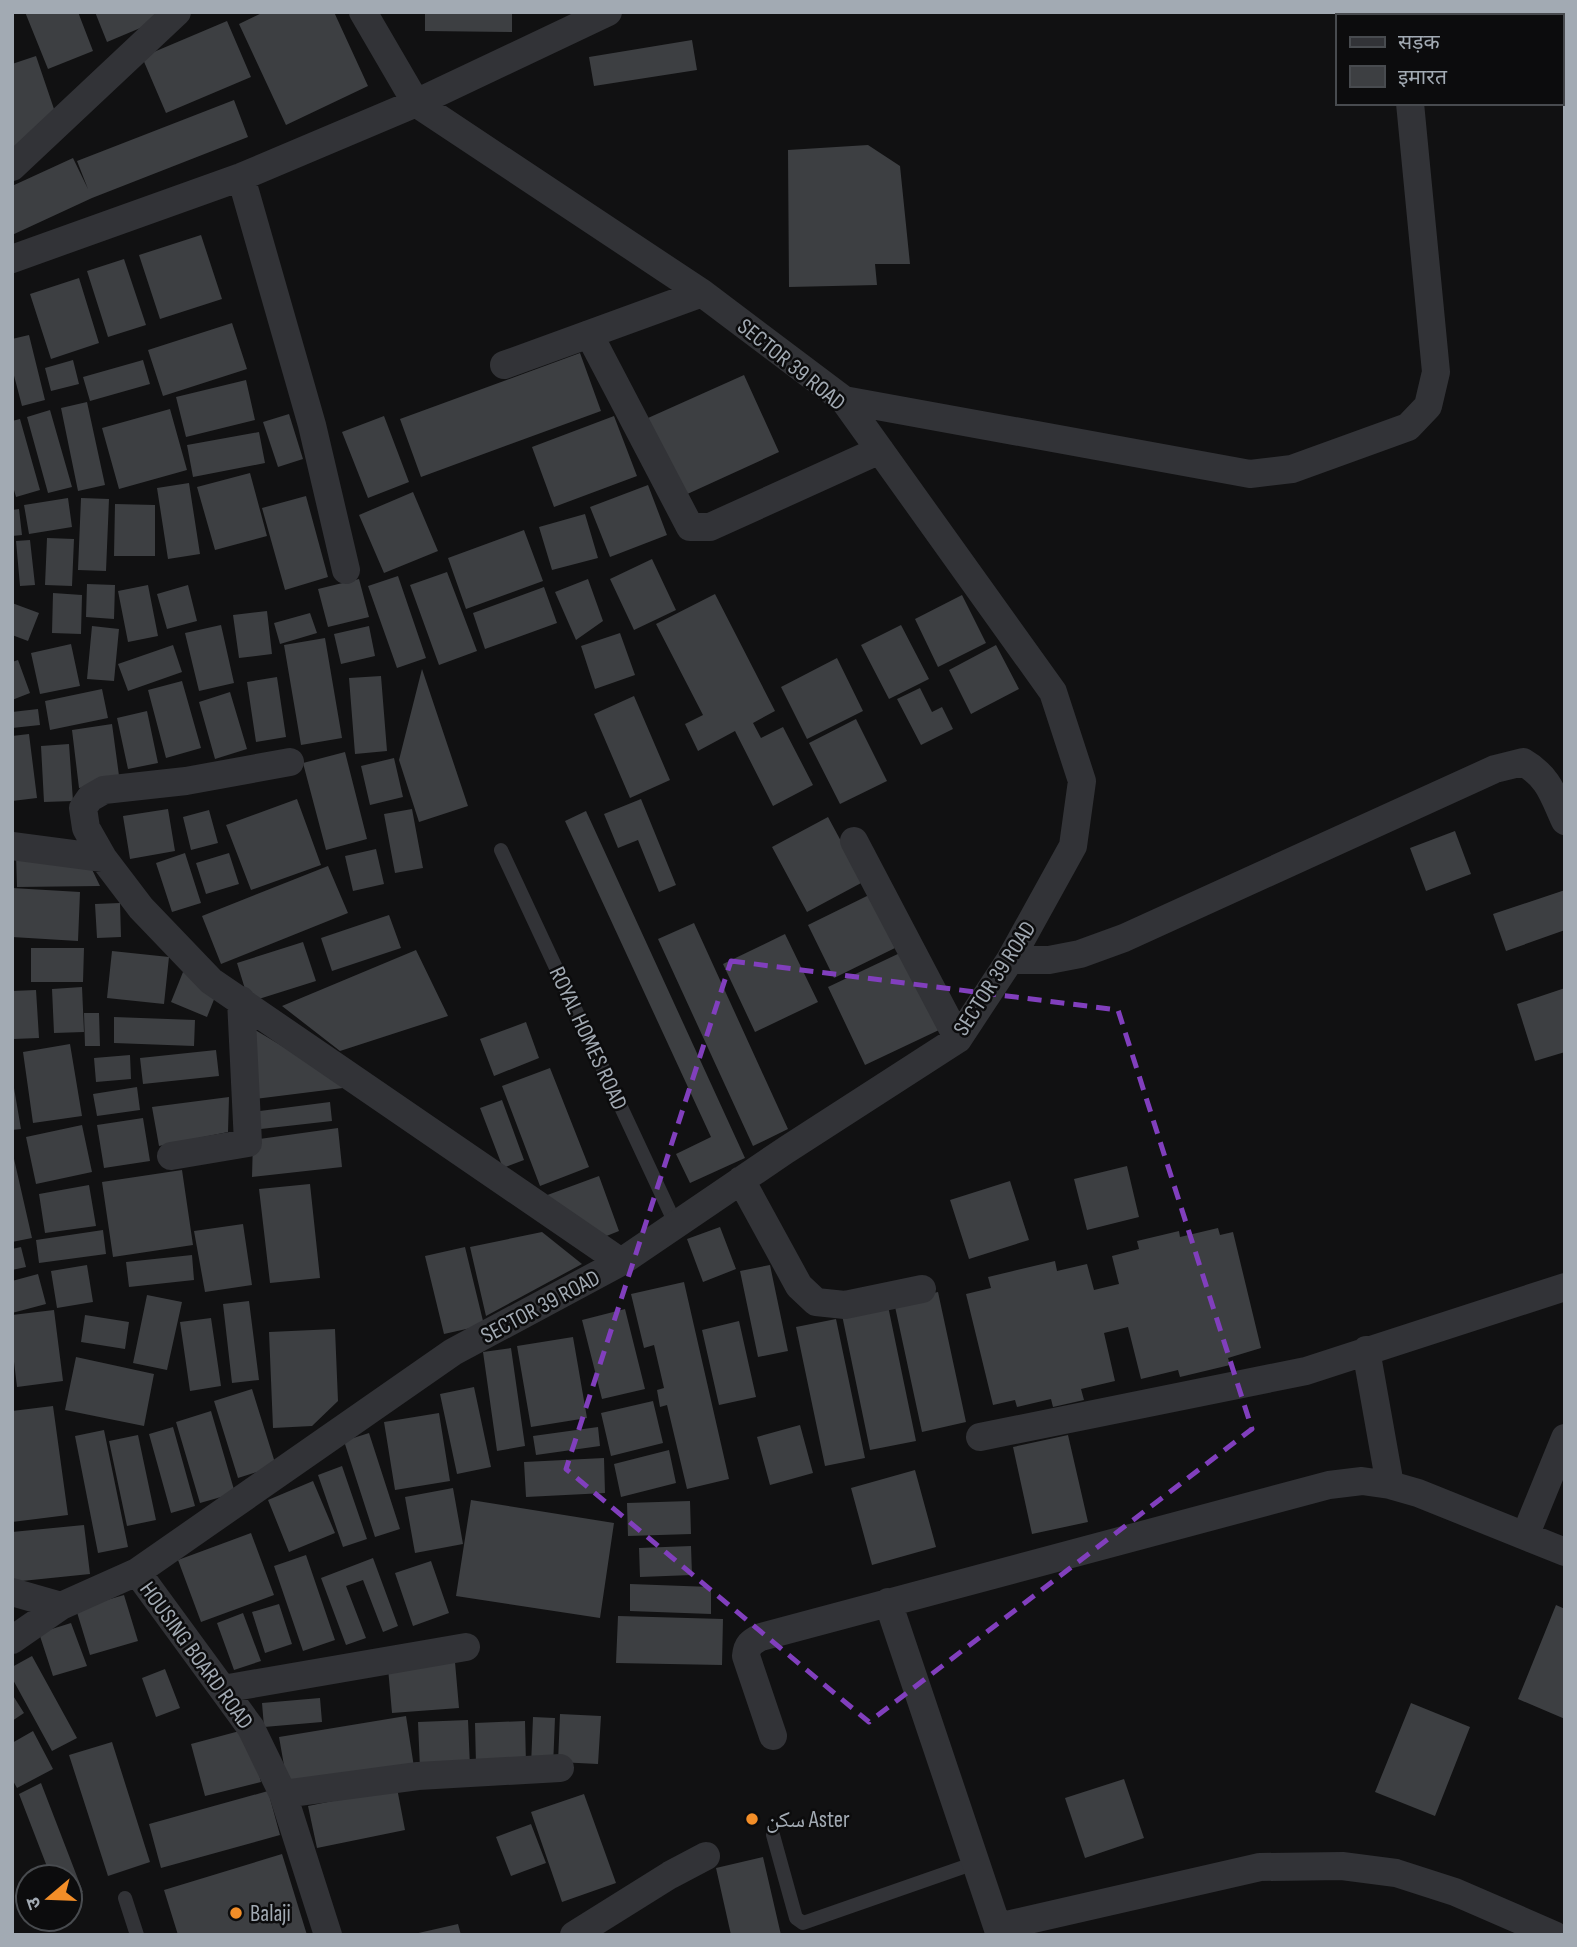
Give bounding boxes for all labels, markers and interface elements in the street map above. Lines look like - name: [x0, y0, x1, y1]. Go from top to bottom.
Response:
- legend: [1336, 14, 1563, 105]
- text: सड़क: [1398, 30, 1440, 55]
- text: इमारत: [1398, 65, 1448, 90]
- street label: SECTOR 39 ROAD: [732, 313, 851, 417]
- street label: SECTOR 39 ROAD: [947, 916, 1042, 1041]
- street label: ROYAL HOMES ROAD: [543, 962, 633, 1114]
- street label: SECTOR 39 ROAD: [476, 1264, 605, 1350]
- street label: HOUSING BOARD ROAD: [133, 1576, 259, 1735]
- place label: سكن Aster: [766, 1806, 850, 1834]
- marker: سكن Aster: [744, 1811, 760, 1827]
- north arrow: [14, 1863, 84, 1933]
- text: उ: [21, 1893, 47, 1912]
- place label: Balaji: [250, 1900, 291, 1928]
- marker: Balaji: [228, 1905, 244, 1921]

